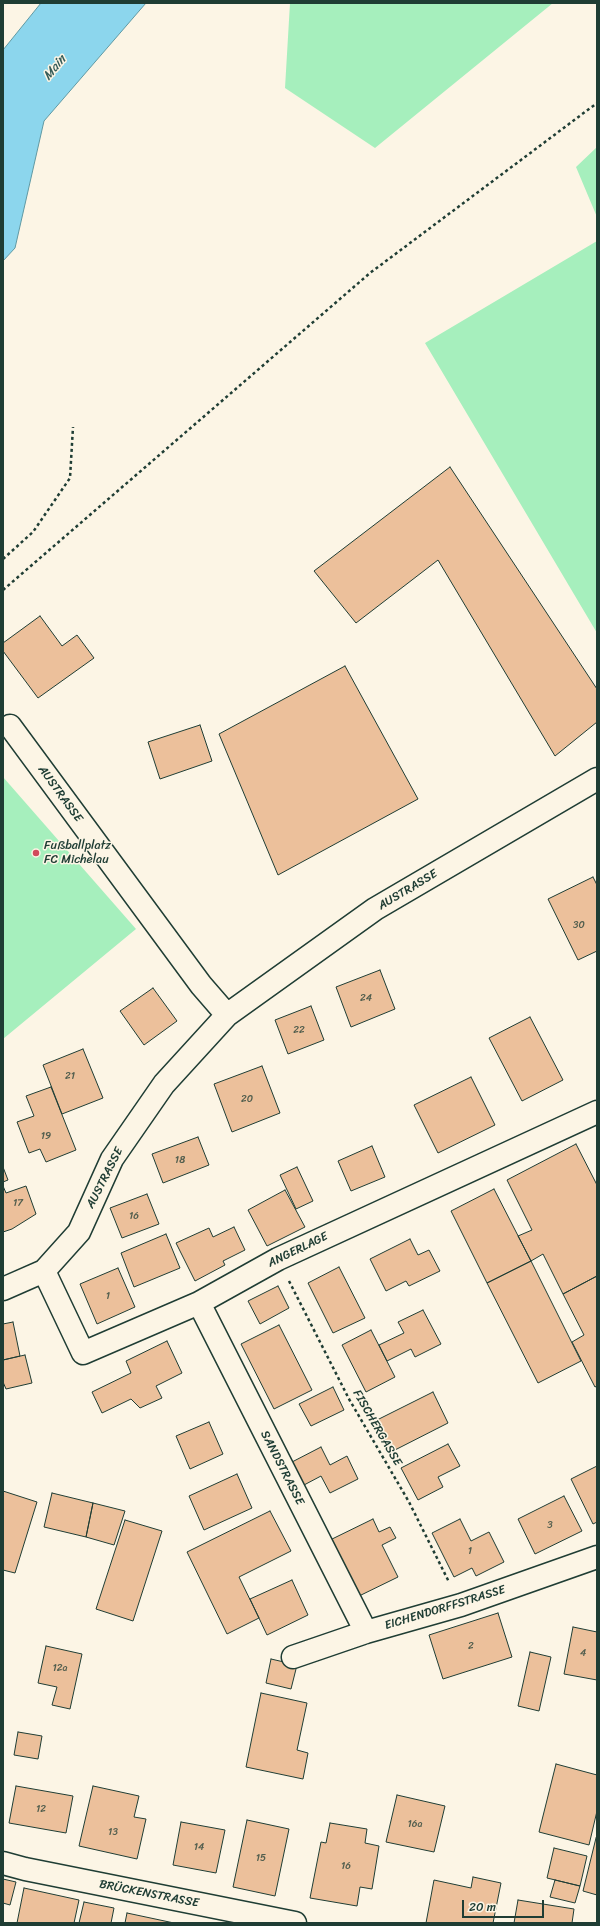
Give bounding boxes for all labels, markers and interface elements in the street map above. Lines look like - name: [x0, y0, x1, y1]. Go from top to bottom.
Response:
- water label: Main: [40, 52, 70, 84]
- street label: AUSTRASSE: [35, 763, 85, 825]
- place label: Fußballplatz FC Michelau: [44, 839, 111, 867]
- marker: Fußballplatz FC Michelau: [31, 848, 41, 858]
- street label: AUSTRASSE: [376, 867, 440, 913]
- house number: 30: [573, 919, 585, 931]
- house number: 24: [360, 992, 372, 1004]
- house number: 22: [293, 1024, 305, 1036]
- house number: 21: [65, 1070, 75, 1082]
- house number: 20: [241, 1093, 253, 1105]
- house number: 19: [41, 1130, 51, 1142]
- street label: AUSTRASSE: [84, 1145, 126, 1211]
- house number: 18: [175, 1154, 185, 1166]
- house number: 17: [13, 1197, 23, 1209]
- house number: 16: [129, 1210, 139, 1222]
- street label: ANGERLAGE: [266, 1229, 330, 1271]
- house number: 1: [106, 1290, 110, 1302]
- street label: FISCHERGASSE: [349, 1387, 405, 1469]
- street label: SANDSTRASSE: [257, 1428, 307, 1508]
- house number: 3: [547, 1519, 553, 1531]
- house number: 1: [468, 1545, 472, 1557]
- street label: EICHENDORFFSTRASSE: [383, 1583, 507, 1633]
- house number: 2: [468, 1640, 474, 1652]
- house number: 4: [580, 1647, 586, 1659]
- house number: 12a: [52, 1662, 68, 1674]
- house number: 12: [36, 1803, 46, 1815]
- house number: 16a: [408, 1818, 422, 1830]
- house number: 13: [108, 1826, 118, 1838]
- house number: 14: [194, 1841, 204, 1853]
- house number: 15: [256, 1852, 266, 1864]
- house number: 16: [341, 1860, 351, 1872]
- street label: BRÜCKENSTRASSE: [98, 1877, 200, 1911]
- scale bar: [464, 1892, 546, 1918]
- text: 20 m: [469, 1896, 496, 1918]

